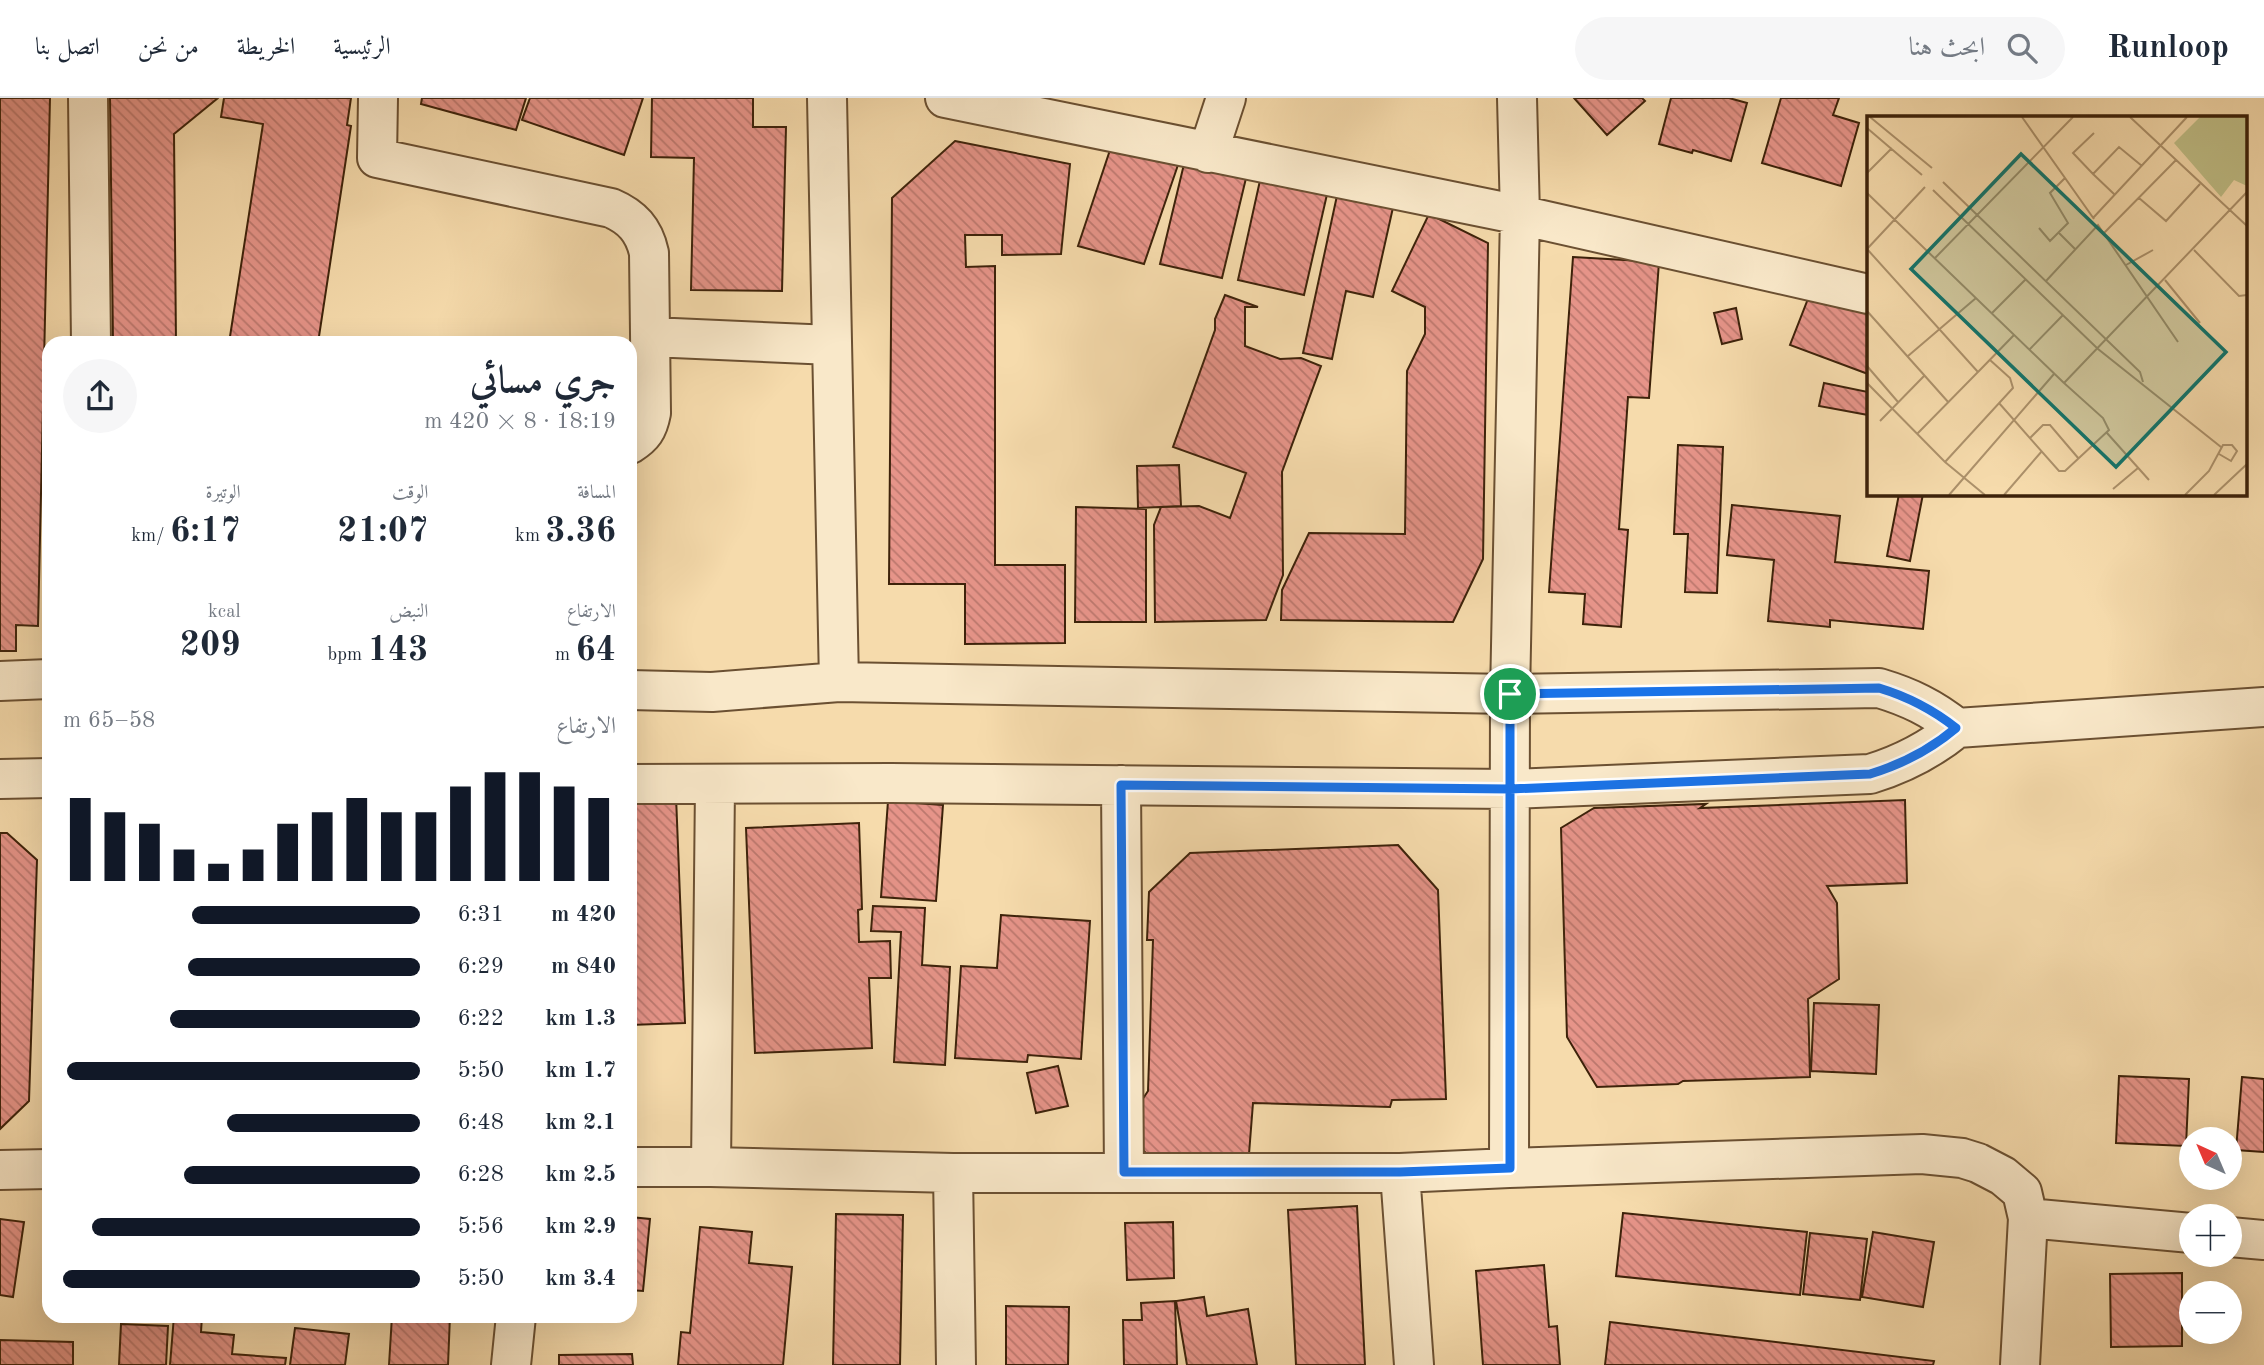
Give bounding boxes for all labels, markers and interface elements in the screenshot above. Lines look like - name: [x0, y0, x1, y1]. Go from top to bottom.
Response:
- search box: [1575, 17, 2065, 80]
- icon: search: [2003, 29, 2041, 67]
- text: Runloop: [2107, 32, 2229, 65]
- text: ابحث هنا: [1908, 35, 1985, 61]
- text: اتصل بنا: [35, 36, 100, 60]
- text: من نحن: [138, 36, 199, 60]
- text: الخريطة: [237, 36, 295, 60]
- text: الرئيسية: [333, 36, 391, 60]
- inset map: [1867, 116, 2246, 495]
- button: share: [63, 359, 137, 433]
- text: جري مسائي: [470, 363, 616, 401]
- text: 18:19 · 8 × 420 m: [424, 410, 616, 433]
- text: الوتيرة: [206, 484, 241, 503]
- text: الوقت: [392, 484, 428, 503]
- text: المسافة: [577, 484, 616, 503]
- text: 6:17: [170, 514, 241, 549]
- text: 21:07: [337, 514, 428, 549]
- text: 3.36: [545, 514, 616, 549]
- text: /km: [131, 527, 170, 546]
- text: km: [515, 527, 545, 546]
- text: kcal: [208, 603, 241, 622]
- text: النبض: [389, 603, 428, 622]
- text: الارتفاع: [567, 603, 616, 622]
- text: 209: [180, 628, 241, 663]
- text: 143: [367, 633, 428, 668]
- text: 64: [575, 633, 616, 668]
- text: bpm: [327, 646, 367, 665]
- text: m: [555, 646, 575, 665]
- pin: [1480, 664, 1540, 724]
- icon: arrive: [1491, 675, 1529, 713]
- text: 58–65 m: [63, 709, 155, 732]
- text: الارتفاع: [556, 715, 616, 738]
- text: 6:31: [458, 903, 504, 926]
- text: 420 m: [551, 903, 616, 926]
- text: 6:29: [458, 955, 504, 978]
- text: 840 m: [551, 955, 616, 978]
- text: 6:22: [458, 1007, 504, 1030]
- text: 1.3 km: [545, 1007, 616, 1030]
- text: 5:50: [458, 1059, 504, 1082]
- text: 1.7 km: [545, 1059, 616, 1082]
- text: 6:48: [458, 1111, 504, 1134]
- text: 2.1 km: [545, 1111, 616, 1134]
- north arrow: [2179, 1127, 2242, 1190]
- map controls: [2179, 1127, 2242, 1344]
- text: 6:28: [458, 1163, 504, 1186]
- text: 2.5 km: [545, 1163, 616, 1186]
- button: +: [2179, 1204, 2242, 1267]
- text: 5:56: [458, 1215, 504, 1238]
- text: 2.9 km: [545, 1215, 616, 1238]
- text: 5:50: [458, 1267, 504, 1290]
- text: 3.4 km: [545, 1267, 616, 1290]
- button: −: [2179, 1281, 2242, 1344]

